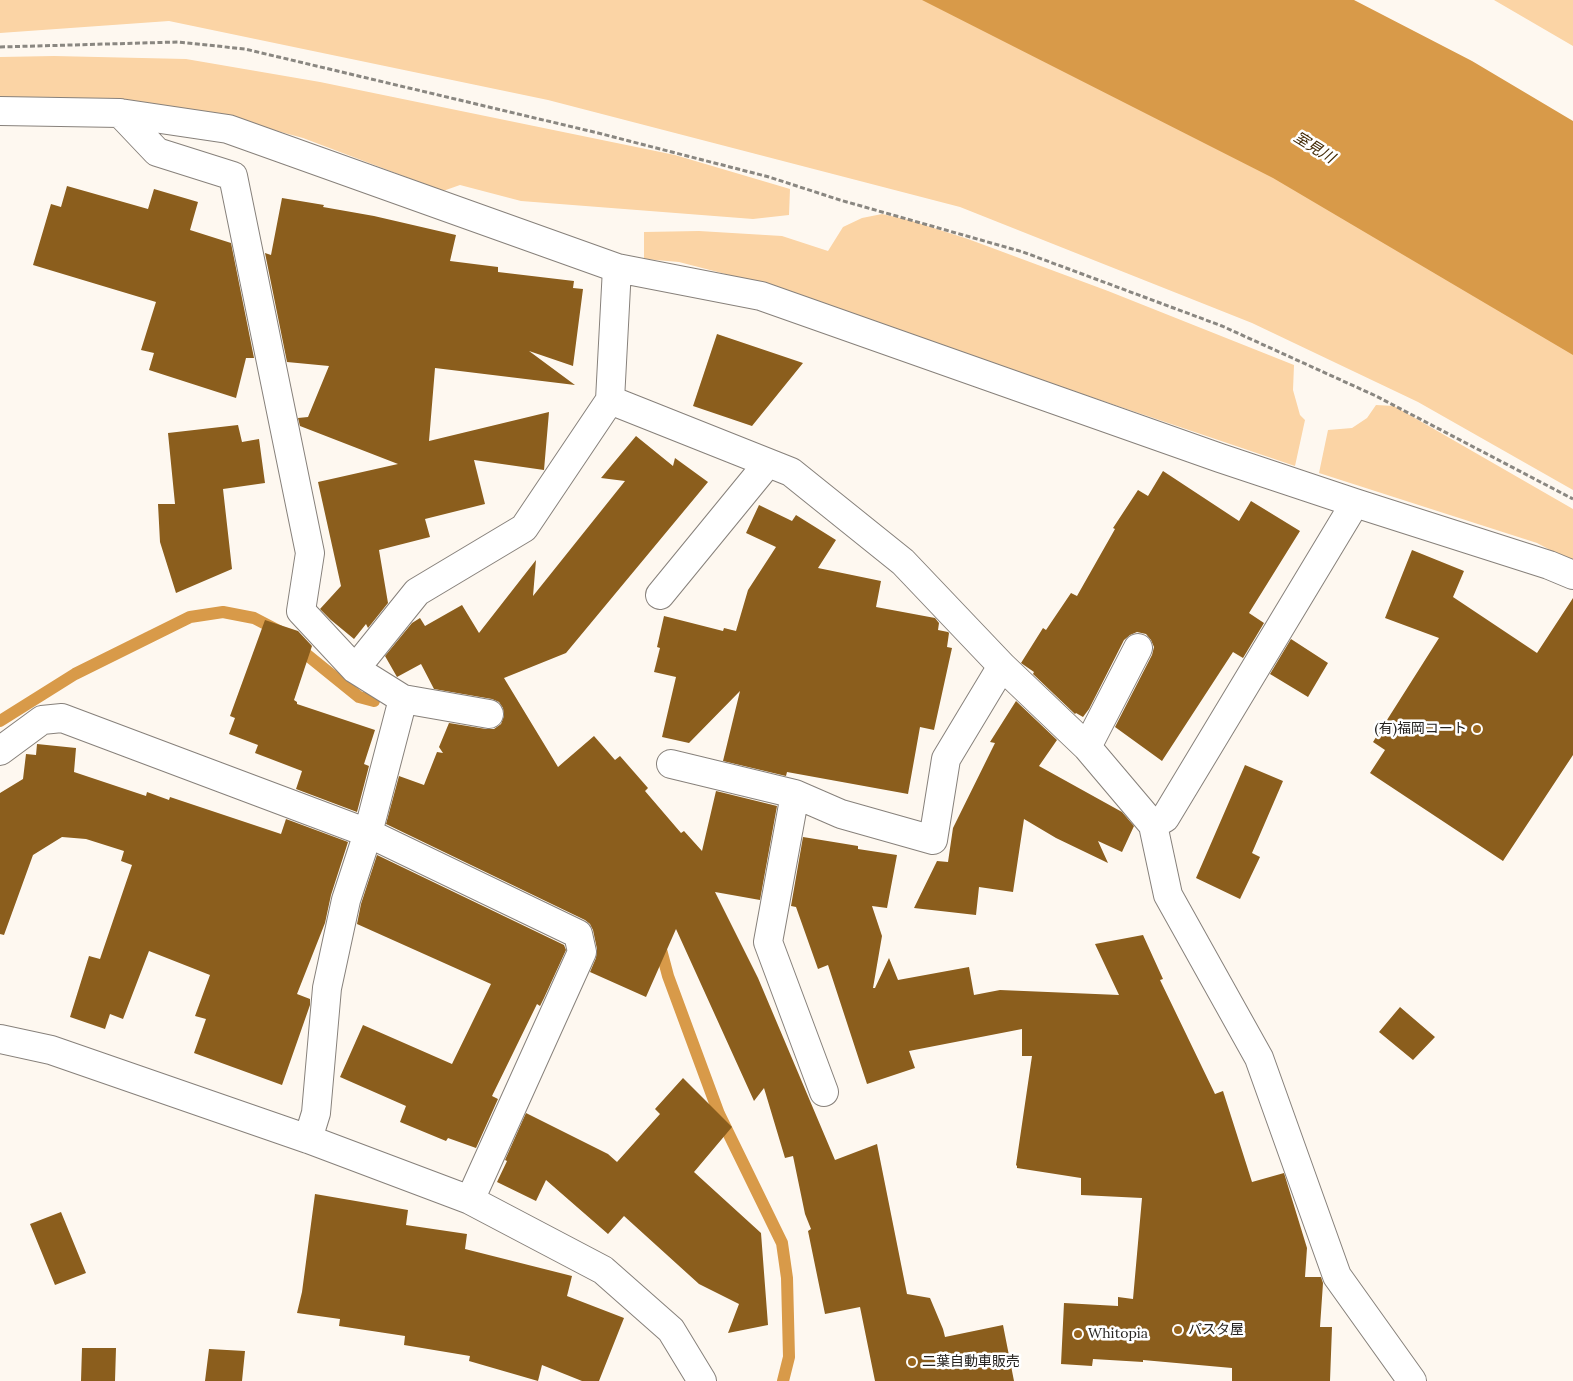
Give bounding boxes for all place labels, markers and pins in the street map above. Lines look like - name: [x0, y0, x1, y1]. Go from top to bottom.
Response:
- place label: (有)福岡コート: [1374, 721, 1467, 737]
- marker: (有)福岡コート: [1471, 723, 1483, 735]
- place label: パスタ屋: [1188, 1322, 1244, 1338]
- marker: パスタ屋: [1172, 1324, 1184, 1336]
- place label: Whitopia: [1088, 1326, 1148, 1342]
- marker: Whitopia: [1072, 1328, 1084, 1340]
- place label: 二葉自動車販売: [922, 1354, 1020, 1370]
- marker: 二葉自動車販売: [906, 1356, 918, 1368]

